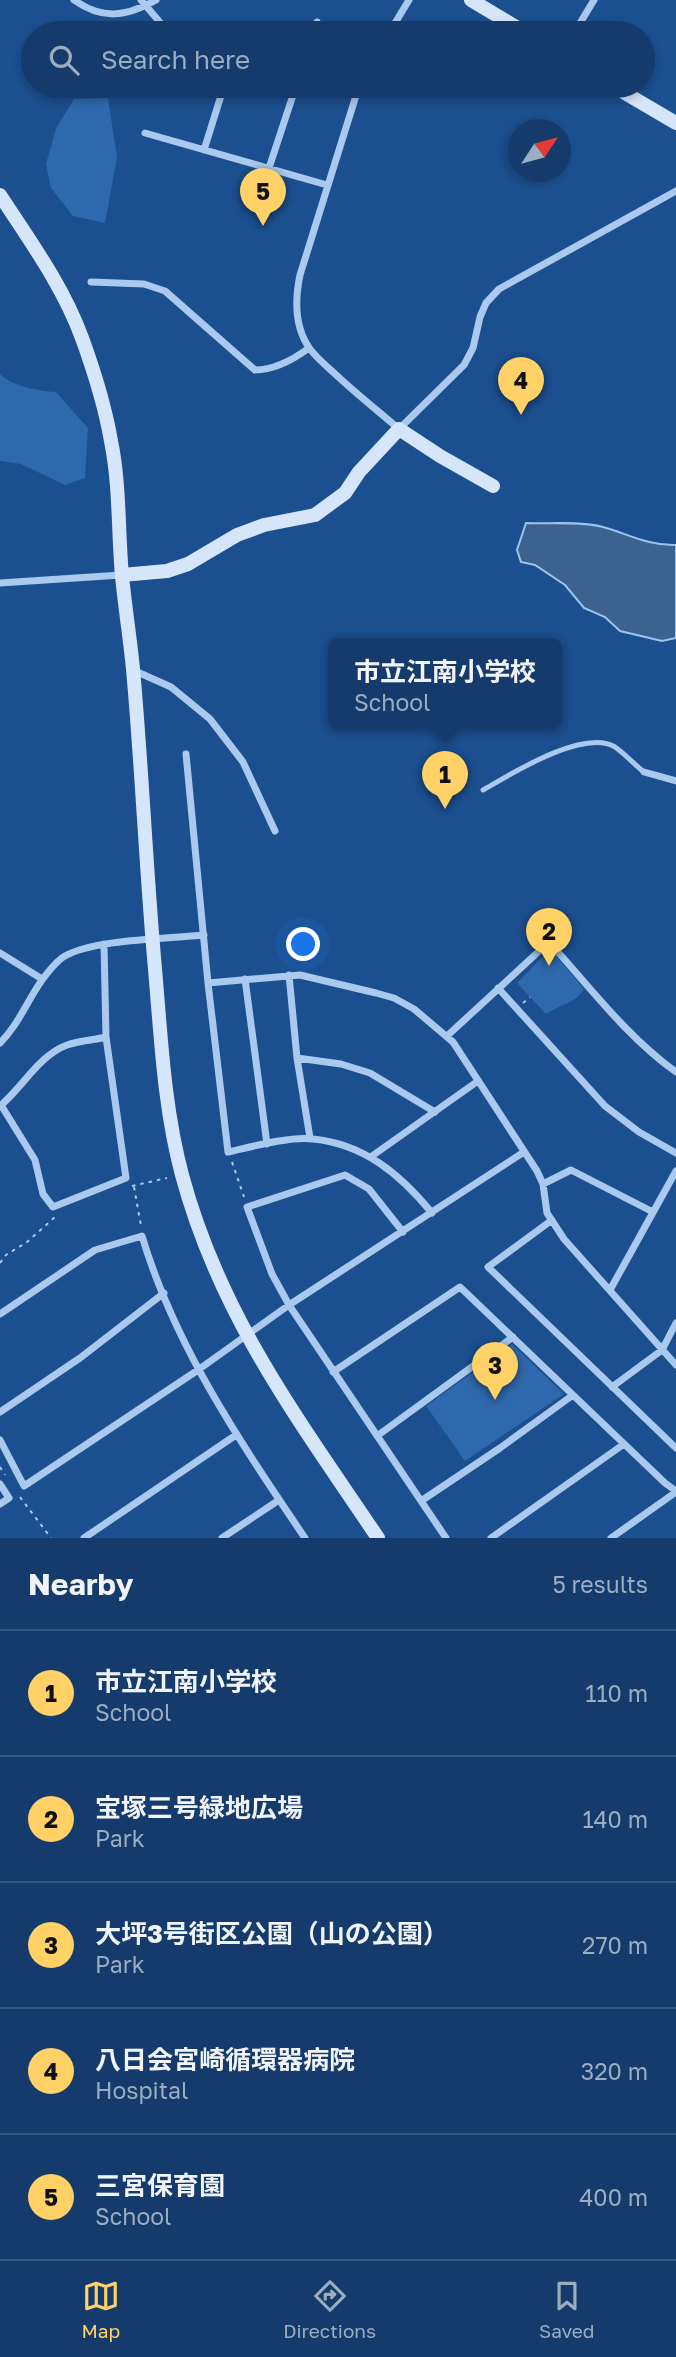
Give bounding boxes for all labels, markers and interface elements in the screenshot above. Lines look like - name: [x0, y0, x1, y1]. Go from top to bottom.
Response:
- search box: [21, 21, 655, 98]
- icon: search: [45, 41, 83, 79]
- text: Search here: [101, 44, 250, 75]
- north arrow: [508, 119, 571, 182]
- pin: 5: [240, 168, 286, 226]
- pin: 4: [498, 357, 544, 415]
- popup: [328, 638, 562, 729]
- text: 市立江南小学校: [354, 656, 536, 687]
- text: School: [354, 688, 430, 716]
- pin: 1: [422, 751, 468, 809]
- pin: 2: [526, 908, 572, 966]
- your location: [286, 927, 320, 961]
- pin: 3: [472, 1342, 518, 1400]
- text: Nearby: [28, 1566, 133, 1602]
- text: 5 results: [552, 1570, 648, 1598]
- text: 市立江南小学校: [95, 1666, 277, 1697]
- text: 1: [45, 1679, 57, 1707]
- text: 110 m: [585, 1679, 648, 1707]
- text: School: [95, 1698, 171, 1726]
- text: 宝塚三号緑地広場: [95, 1792, 303, 1823]
- text: 2: [44, 1805, 58, 1833]
- text: 140 m: [582, 1805, 648, 1833]
- text: Park: [95, 1824, 145, 1852]
- text: 大坪3号街区公園（山の公園）: [95, 1918, 449, 1949]
- text: 3: [44, 1931, 58, 1959]
- text: 270 m: [582, 1931, 648, 1959]
- text: Park: [95, 1950, 145, 1978]
- text: 八日会宮崎循環器病院: [95, 2044, 355, 2075]
- text: 4: [44, 2057, 58, 2085]
- text: 320 m: [581, 2057, 648, 2085]
- text: Hospital: [95, 2076, 188, 2104]
- text: 三宮保育園: [95, 2170, 225, 2201]
- text: 5: [44, 2183, 58, 2211]
- text: 400 m: [579, 2183, 648, 2211]
- text: School: [95, 2202, 171, 2230]
- tab: Map: [81, 2277, 120, 2342]
- tab: Directions: [283, 2277, 376, 2342]
- tab: Saved: [539, 2277, 595, 2342]

